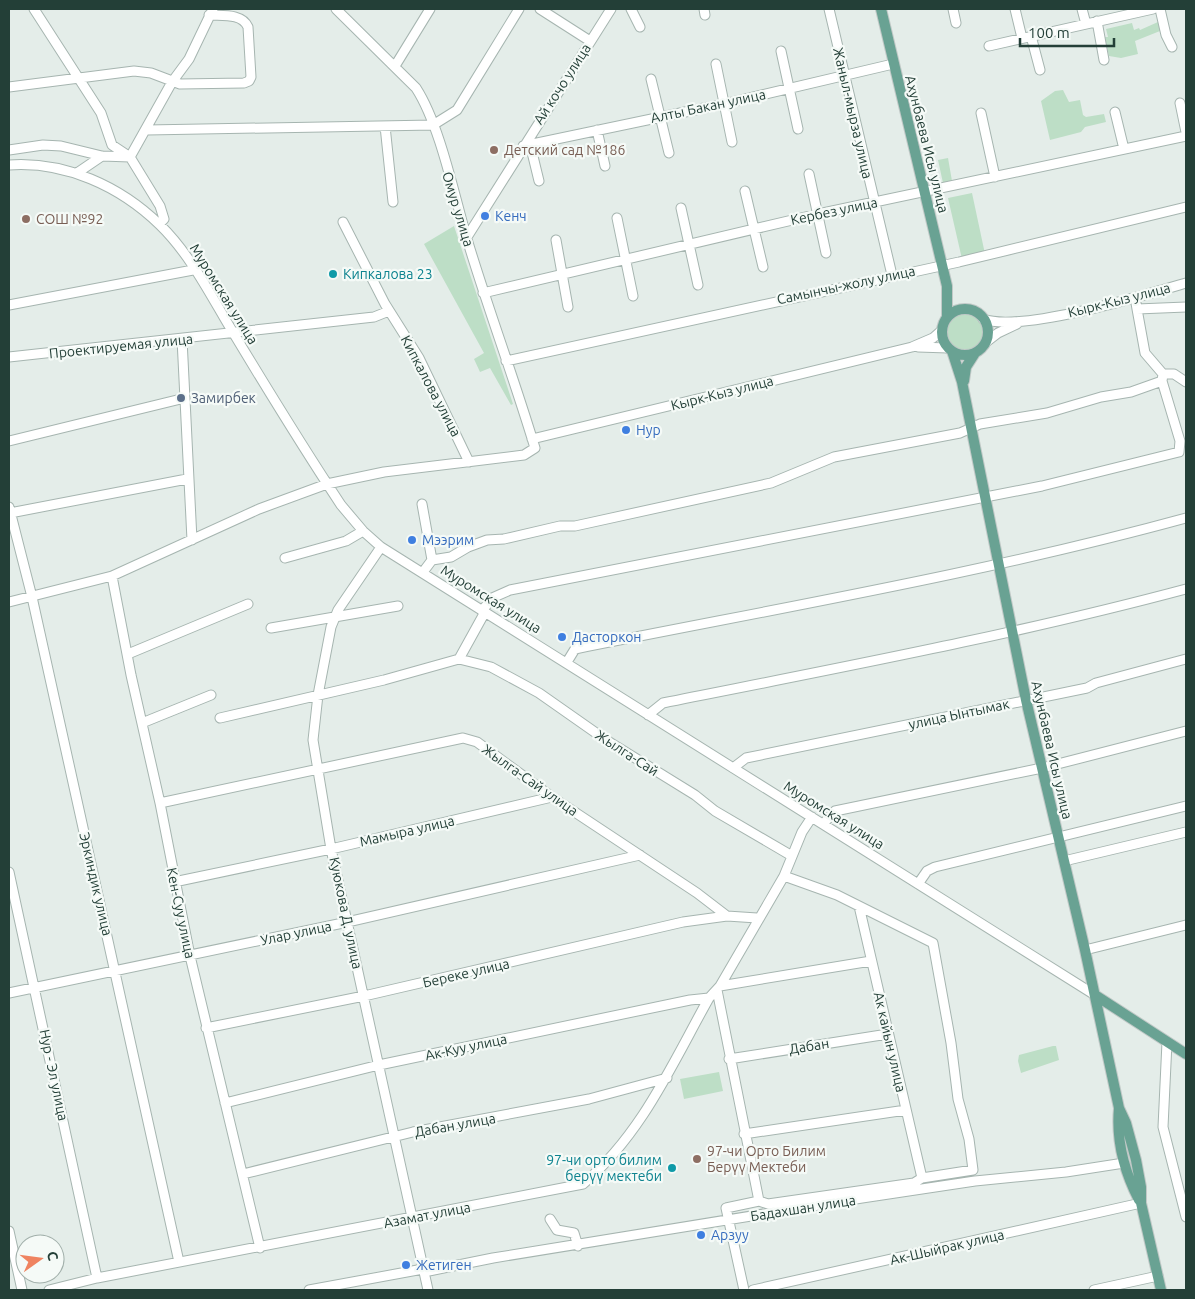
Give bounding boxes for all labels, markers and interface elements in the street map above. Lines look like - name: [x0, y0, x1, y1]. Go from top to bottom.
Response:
- scale bar: [1020, 15, 1114, 47]
- text: 100 m: [1028, 24, 1070, 41]
- street label: Ай кочо улица: [530, 41, 594, 127]
- street label: Жаныл-мырза улица: [830, 46, 876, 180]
- street label: Ахунбаева Исы улица: [902, 74, 952, 214]
- street label: Алты Бакан улица: [649, 86, 767, 126]
- place label: Детский сад №186: [504, 142, 626, 158]
- marker: Детский сад №186: [488, 144, 500, 156]
- street label: Омур улица: [439, 170, 477, 248]
- street label: Кербез улица: [789, 194, 879, 228]
- place label: Кенч: [495, 208, 527, 224]
- marker: Кенч: [479, 210, 491, 222]
- place label: СОШ №92: [36, 211, 103, 227]
- marker: СОШ №92: [20, 213, 32, 225]
- street label: Муромская улица: [187, 241, 261, 347]
- street label: Самынчы-жолу улица: [775, 263, 917, 307]
- place label: Кипкалова 23: [343, 266, 433, 282]
- marker: Кипкалова 23: [327, 268, 339, 280]
- street label: Кырк-Кыз улица: [1066, 280, 1172, 320]
- street label: Проектируемая улица: [48, 330, 194, 362]
- street label: Кипкалова улица: [398, 333, 464, 439]
- street label: Кырк-Кыз улица: [669, 373, 775, 413]
- place label: Замирбек: [191, 390, 256, 406]
- marker: Замирбек: [175, 392, 187, 404]
- place label: Нур: [636, 422, 661, 438]
- marker: Нур: [620, 424, 632, 436]
- place label: Мээрим: [422, 532, 474, 548]
- marker: Мээрим: [406, 534, 418, 546]
- street label: Муромская улица: [438, 562, 544, 636]
- place label: Дасторкон: [572, 629, 642, 645]
- marker: Дасторкон: [556, 631, 568, 643]
- street label: Ахунбаева Исы улица: [1028, 679, 1076, 821]
- street label: улица Ынтымак: [907, 696, 1011, 732]
- street label: Жылга-Сай: [592, 727, 662, 779]
- street label: Жылга-Сай улица: [479, 741, 581, 819]
- street label: Муромская улица: [781, 778, 887, 852]
- street label: Мамыра улица: [358, 812, 456, 850]
- street label: Эркиндик улица: [76, 831, 116, 937]
- street label: Куюкова Д. улица: [326, 856, 366, 970]
- street label: Кен-Суу улица: [164, 866, 198, 960]
- street label: Улар улица: [259, 918, 333, 948]
- street label: Береке улица: [421, 955, 511, 991]
- street label: Ак кайын улица: [871, 990, 909, 1094]
- street label: Нур - Эл улица: [36, 1028, 72, 1122]
- street label: Ак-Куу улица: [424, 1031, 508, 1063]
- street label: Дабан: [788, 1035, 830, 1057]
- street label: Дабан улица: [413, 1110, 497, 1140]
- place label: 97-чи Орто Билим Берүү Мектеби: [707, 1143, 826, 1175]
- place label: 97-чи орто билим берүү мектеби: [546, 1152, 662, 1184]
- marker: 97-чи Орто Билим Берүү Мектеби: [691, 1153, 703, 1165]
- marker: 97-чи орто билим берүү мектеби: [666, 1162, 678, 1174]
- street label: Бадахшан улица: [749, 1192, 857, 1224]
- street label: Азамат улица: [382, 1199, 472, 1231]
- street label: Ак-Шыйрак улица: [888, 1226, 1006, 1268]
- place label: Арзуу: [711, 1227, 749, 1243]
- marker: Арзуу: [695, 1229, 707, 1241]
- north arrow: [15, 1234, 65, 1284]
- text: С: [44, 1250, 61, 1262]
- place label: Жетиген: [416, 1257, 472, 1273]
- marker: Жетиген: [400, 1259, 412, 1271]

